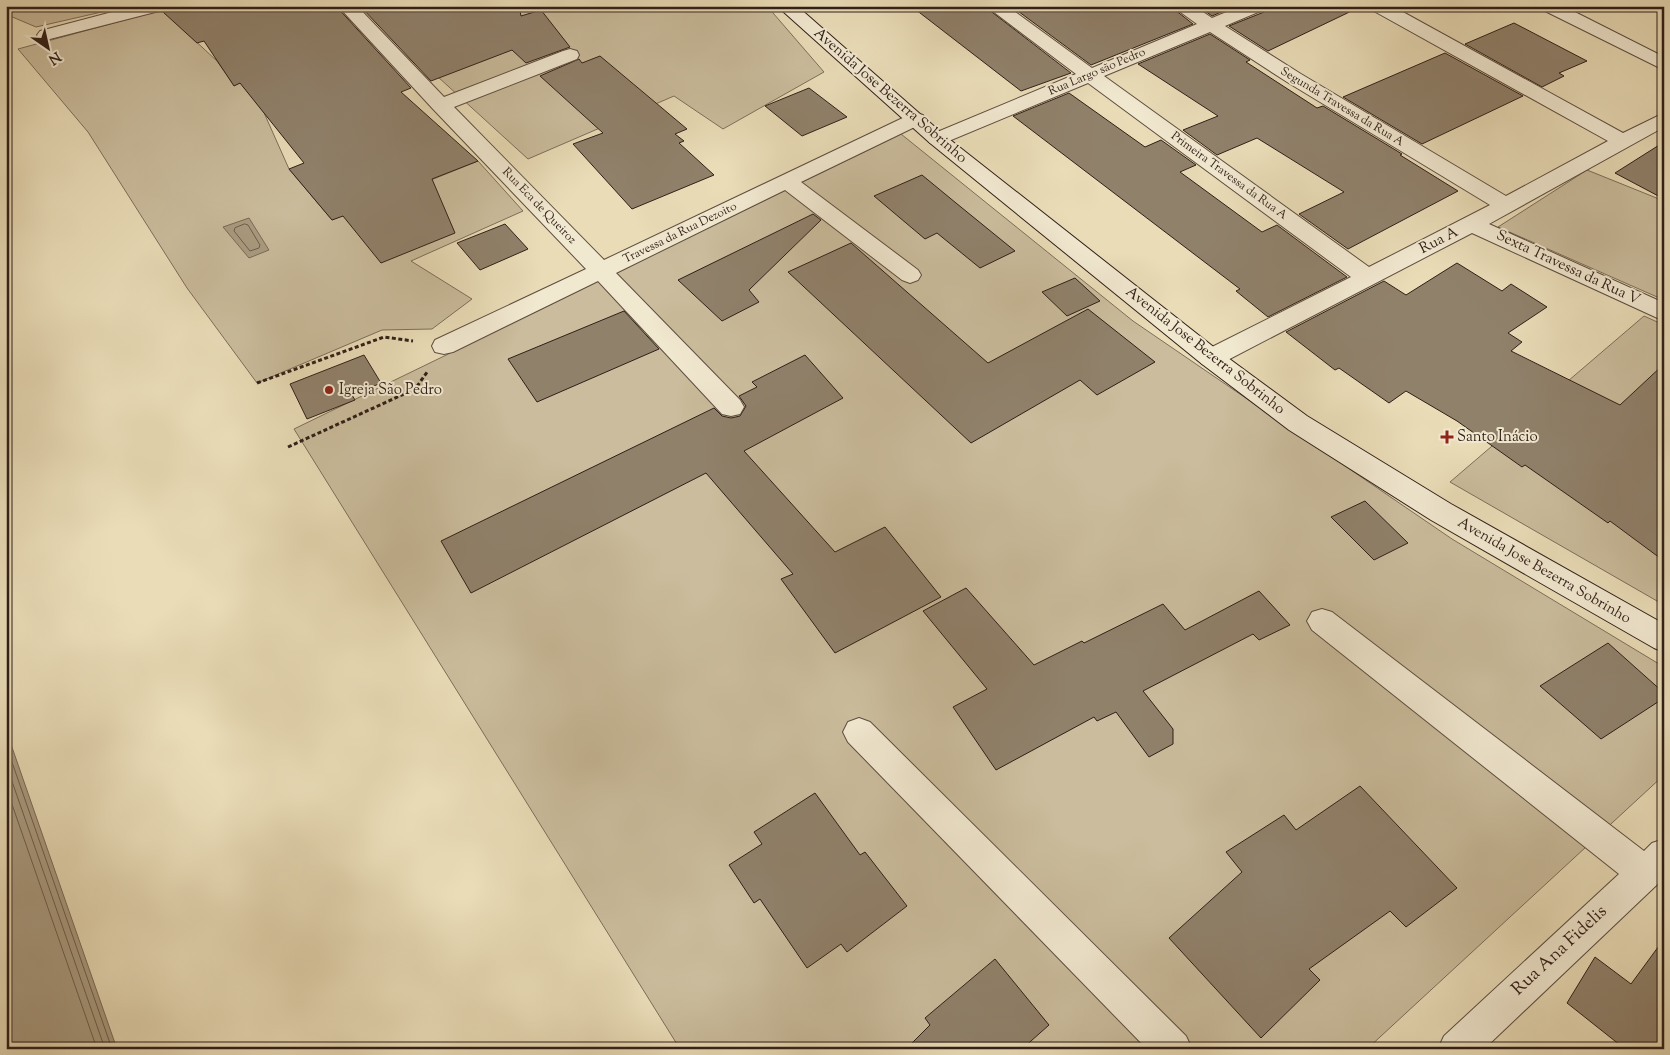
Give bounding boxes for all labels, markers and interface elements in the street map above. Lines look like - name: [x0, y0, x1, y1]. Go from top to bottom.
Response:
- north arrow: [22, 22, 72, 72]
- street label: Avenida Jose Bezerra Sobrinho: [809, 23, 971, 169]
- street label: Rua Largo são Pedro: [1046, 43, 1149, 101]
- text: N: [44, 46, 64, 69]
- street label: Segunda Travessa da Rua A: [1277, 63, 1408, 151]
- street label: Primeira Travessa da Rua A: [1167, 128, 1291, 225]
- street label: Rua Eca de Queiroz: [498, 164, 581, 249]
- street label: Travessa da Rua Dezoito: [620, 197, 740, 268]
- street label: Rua A: [1416, 222, 1462, 260]
- street label: Sexta Travessa da Rua V: [1493, 225, 1643, 311]
- street label: Avenida Jose Bezerra Sobrinho: [1121, 282, 1289, 420]
- place label: Igreja São Pedro: [339, 380, 442, 401]
- marker: Igreja São Pedro: [323, 384, 335, 396]
- place label: Santo Inácio: [1457, 427, 1538, 448]
- marker: Santo Inácio: [1441, 431, 1453, 443]
- street label: Avenida Jose Bezerra Sobrinho: [1453, 513, 1635, 629]
- street label: Rua Ana Fidelis: [1506, 900, 1614, 1002]

